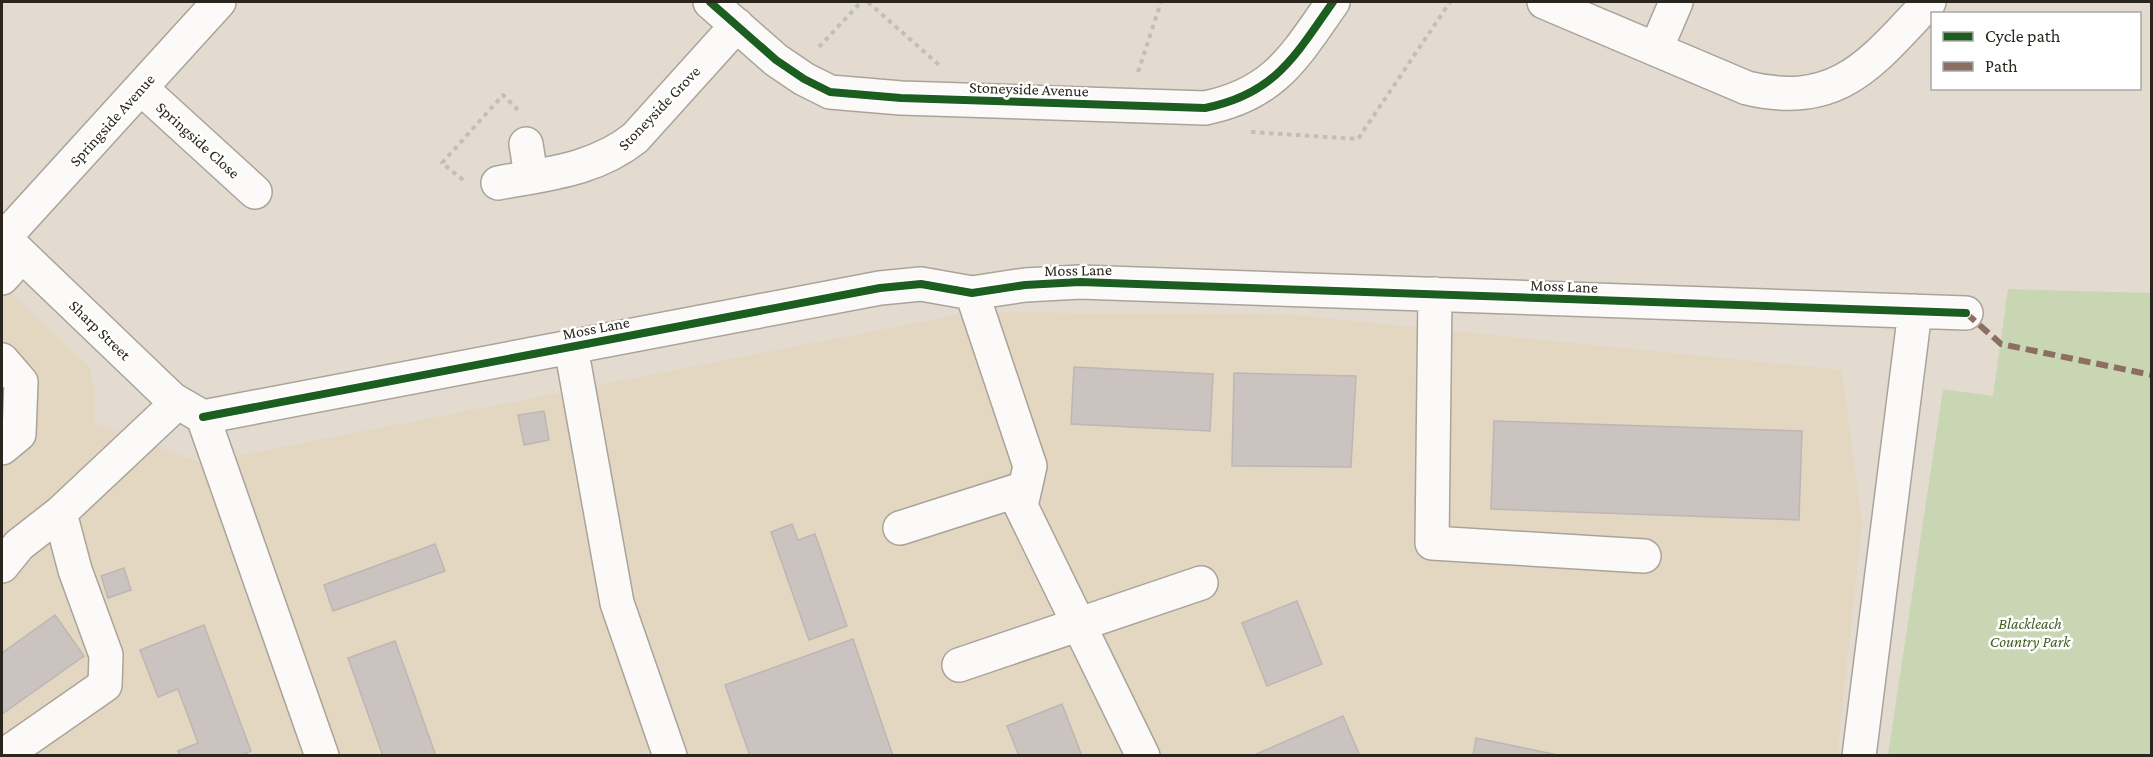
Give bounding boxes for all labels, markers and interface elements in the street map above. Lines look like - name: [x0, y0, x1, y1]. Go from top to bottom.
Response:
- legend: [1931, 12, 2141, 90]
- text: Cycle path: [1985, 26, 2061, 46]
- text: Path: [1985, 56, 2018, 76]
- street label: Stoneyside Grove: [615, 63, 704, 154]
- street label: Springside Avenue: [66, 70, 159, 170]
- street label: Stoneyside Avenue: [969, 78, 1089, 101]
- street label: Springside Close: [152, 98, 243, 182]
- street label: Moss Lane: [1044, 261, 1112, 279]
- street label: Moss Lane: [1530, 276, 1598, 296]
- street label: Sharp Street: [65, 297, 134, 364]
- street label: Moss Lane: [561, 313, 631, 343]
- park label: Blackleach Country Park: [1990, 615, 2071, 651]

